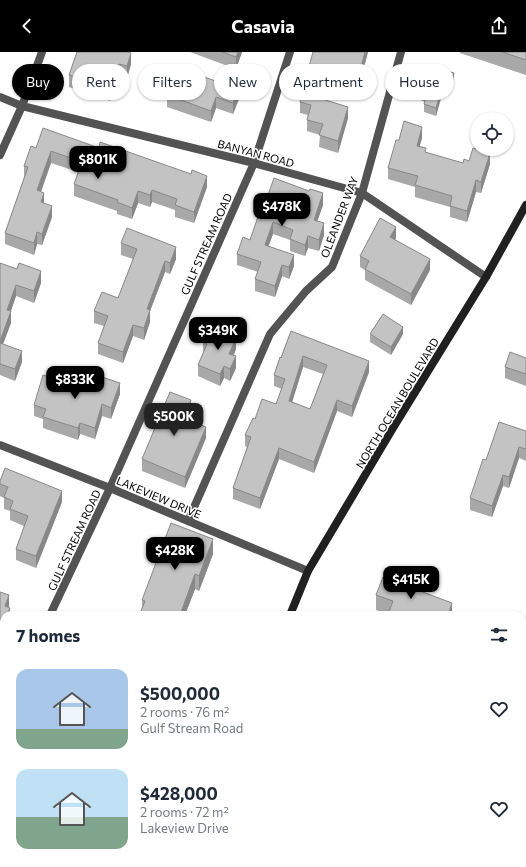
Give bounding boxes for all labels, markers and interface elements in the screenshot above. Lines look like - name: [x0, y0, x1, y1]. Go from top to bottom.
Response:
- icon: back: [16, 15, 38, 37]
- text: Casavia: [231, 15, 295, 37]
- icon: share: [488, 15, 510, 37]
- chip: Buy: [12, 64, 64, 100]
- chip: Rent: [72, 64, 130, 100]
- chip: Filters: [138, 64, 206, 100]
- chip: New: [214, 64, 271, 100]
- chip: Apartment: [279, 64, 377, 100]
- chip: House: [385, 64, 454, 100]
- map controls: [470, 112, 514, 156]
- button: locate: [470, 112, 514, 156]
- street label: BANYAN ROAD: [216, 137, 296, 169]
- pin: $801K: [70, 146, 126, 180]
- text: $801K: [78, 151, 118, 167]
- street label: OLEANDER WAY: [318, 175, 360, 259]
- street label: GULF STREAM ROAD: [178, 191, 234, 297]
- pin: $478K: [254, 193, 310, 227]
- text: $478K: [262, 198, 302, 214]
- pin: $349K: [190, 317, 246, 351]
- text: $349K: [198, 322, 238, 338]
- street label: NORTH OCEAN BOULEVARD: [353, 336, 441, 470]
- pin: $833K: [47, 366, 103, 400]
- text: $833K: [55, 371, 95, 387]
- pin: $500K: [146, 403, 202, 437]
- text: $500K: [153, 408, 195, 424]
- street label: LAKEVIEW DRIVE: [115, 473, 203, 521]
- street label: GULF STREAM ROAD: [45, 487, 103, 593]
- pin: $428K: [147, 537, 203, 571]
- text: $428K: [155, 542, 195, 558]
- pin: $415K: [383, 566, 439, 600]
- text: $415K: [392, 571, 430, 587]
- icon: filters: [488, 624, 510, 646]
- text: 7 homes: [16, 625, 80, 646]
- text: $500,000: [140, 683, 220, 704]
- icon: home: [48, 685, 96, 733]
- icon: heart: [488, 698, 510, 720]
- text: 2 rooms · 76 m²: [140, 704, 229, 720]
- text: Gulf Stream Road: [140, 720, 243, 736]
- text: $428,000: [140, 783, 218, 804]
- icon: home: [48, 785, 96, 833]
- icon: heart: [488, 798, 510, 820]
- text: 2 rooms · 72 m²: [140, 804, 229, 820]
- text: Lakeview Drive: [140, 820, 229, 836]

